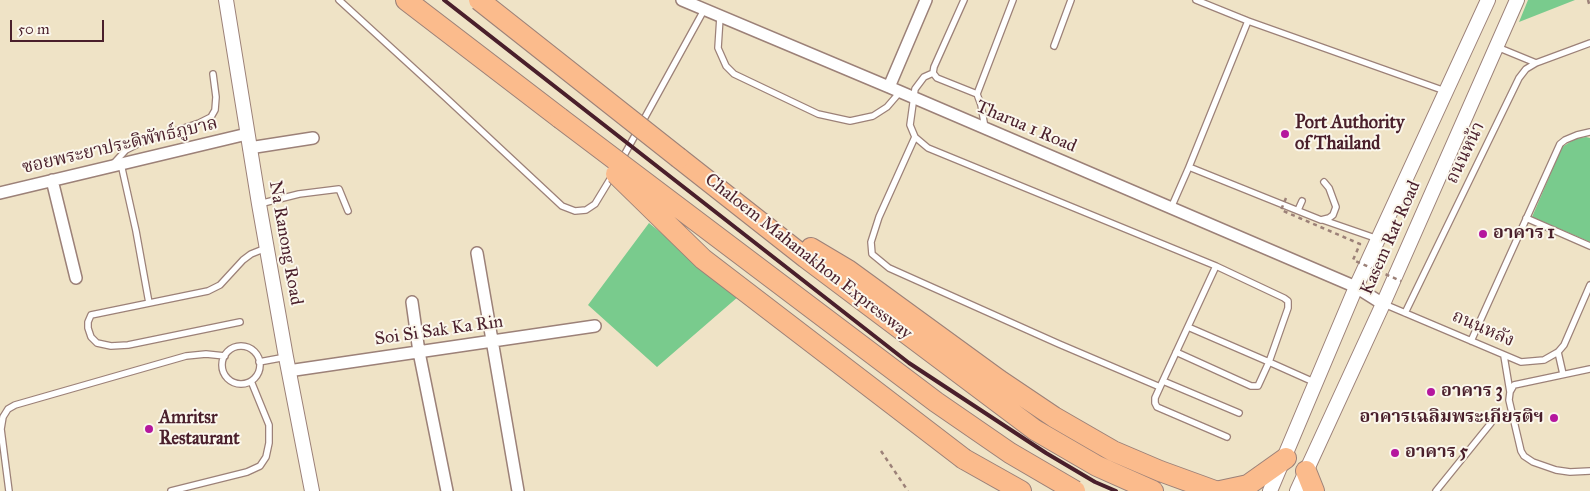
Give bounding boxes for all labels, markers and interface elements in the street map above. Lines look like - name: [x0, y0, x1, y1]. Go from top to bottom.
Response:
- scale bar: [12, 10, 106, 42]
- text: 50 m: [18, 20, 50, 38]
- street label: Tharua 1 Road: [972, 96, 1080, 158]
- street label: ซอยพระยาประดิพัทธ์ภูบาล: [20, 113, 220, 179]
- place label: Port Authority of Thailand: [1295, 113, 1404, 156]
- street label: ถนนหน้า: [1442, 119, 1490, 187]
- marker: Port Authority of Thailand: [1279, 128, 1291, 140]
- street label: Chaloem Mahanakhon Expressway: [700, 169, 916, 345]
- street label: Kasem Rat Road: [1356, 178, 1426, 298]
- street label: Na Ranong Road: [263, 179, 307, 307]
- place label: อาคาร 1: [1493, 223, 1555, 245]
- marker: อาคาร 1: [1477, 228, 1489, 240]
- street label: ถนนหลัง: [1449, 306, 1517, 352]
- street label: Soi Si Sak Ka Rin: [373, 311, 505, 351]
- place label: อาคาร 3: [1441, 381, 1503, 403]
- marker: อาคาร 3: [1425, 386, 1437, 398]
- place label: อาคารเฉลิมพระเกียรติฯ: [1359, 407, 1544, 429]
- place label: Amritsr Restaurant: [159, 408, 240, 450]
- marker: อาคารเฉลิมพระเกียรติฯ: [1548, 412, 1560, 424]
- marker: Amritsr Restaurant: [143, 423, 155, 435]
- place label: อาคาร 5: [1405, 442, 1468, 464]
- marker: อาคาร 5: [1389, 447, 1401, 459]

